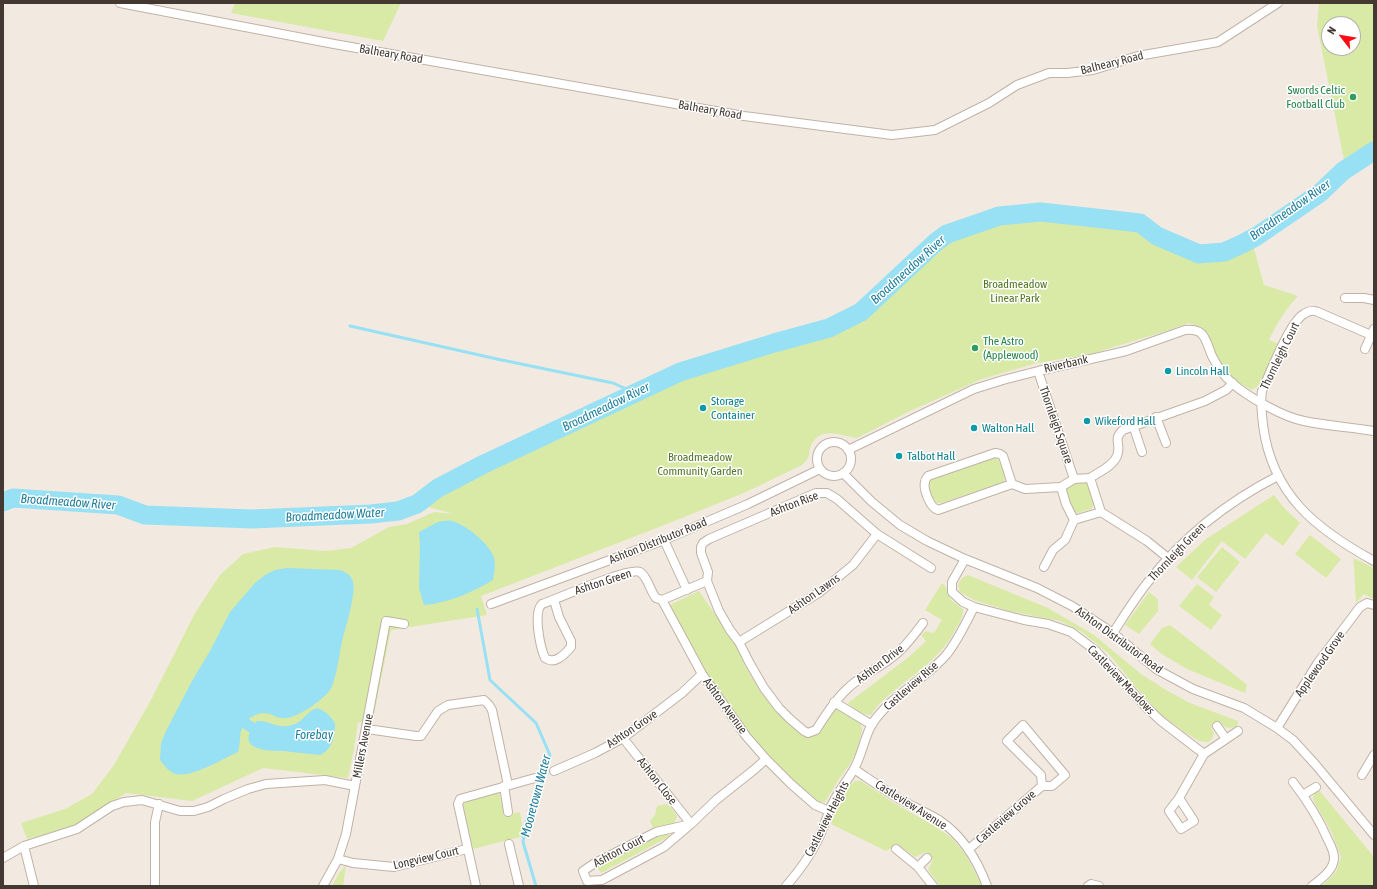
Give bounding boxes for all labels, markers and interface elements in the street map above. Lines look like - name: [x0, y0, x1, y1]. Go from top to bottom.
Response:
- north arrow: [1321, 16, 1361, 56]
- text: N: [1325, 24, 1338, 36]
- street label: Balheary Road: [358, 41, 424, 67]
- street label: Balheary Road: [1079, 48, 1145, 78]
- place label: Swords Celtic Football Club: [1286, 83, 1345, 111]
- marker: Swords Celtic Football Club: [1348, 92, 1358, 102]
- street label: Balheary Road: [677, 97, 743, 123]
- water label: Broadmeadow River: [1247, 176, 1333, 244]
- water label: Broadmeadow River: [867, 232, 949, 308]
- park label: Broadmeadow Linear Park: [983, 277, 1047, 305]
- street label: Thornleigh Court: [1257, 320, 1303, 392]
- place label: The Astro (Applewood): [983, 334, 1038, 362]
- marker: The Astro (Applewood): [970, 343, 980, 353]
- street label: Riverbank: [1042, 352, 1090, 376]
- place label: Lincoln Hall: [1176, 364, 1229, 378]
- marker: Lincoln Hall: [1163, 366, 1173, 376]
- water label: Broadmeadow River: [560, 379, 652, 435]
- street label: Thornleigh Square: [1036, 384, 1076, 466]
- place label: Storage Container: [711, 394, 754, 422]
- marker: Storage Container: [698, 403, 708, 413]
- place label: Wikeford Hall: [1095, 414, 1156, 428]
- marker: Wikeford Hall: [1082, 416, 1092, 426]
- place label: Walton Hall: [982, 421, 1034, 435]
- marker: Walton Hall: [969, 423, 979, 433]
- place label: Talbot Hall: [907, 449, 956, 463]
- park label: Broadmeadow Community Garden: [657, 450, 743, 478]
- marker: Talbot Hall: [894, 451, 904, 461]
- street label: Ashton Rise: [768, 488, 820, 520]
- water label: Broadmeadow River: [20, 491, 116, 513]
- water label: Broadmeadow Water: [285, 505, 385, 525]
- street label: Ashton Distributor Road: [607, 515, 709, 567]
- street label: Thornleigh Green: [1145, 520, 1209, 584]
- street label: Ashton Green: [573, 566, 633, 598]
- street label: Ashton Lawns: [785, 571, 843, 617]
- street label: Ashton Distributor Road: [1073, 603, 1165, 677]
- street label: Applewood Grove: [1292, 628, 1348, 700]
- street label: Ashton Drive: [853, 641, 907, 687]
- street label: Castleview Meadows: [1084, 642, 1158, 718]
- street label: Castleview Rise: [881, 658, 941, 714]
- street label: Ashton Avenue: [700, 675, 750, 737]
- street label: Ashton Grove: [604, 707, 660, 751]
- street label: Millers Avenue: [350, 713, 376, 779]
- water label: Forebay: [295, 727, 333, 743]
- water label: Mooretown Water: [518, 753, 554, 839]
- street label: Ashton Close: [634, 754, 680, 808]
- street label: Castleview Avenue: [872, 777, 950, 833]
- street label: Castleview Heights: [802, 779, 852, 859]
- street label: Castleview Grove: [973, 787, 1039, 847]
- street label: Ashton Court: [591, 831, 647, 871]
- street label: Longview Court: [392, 843, 460, 873]

